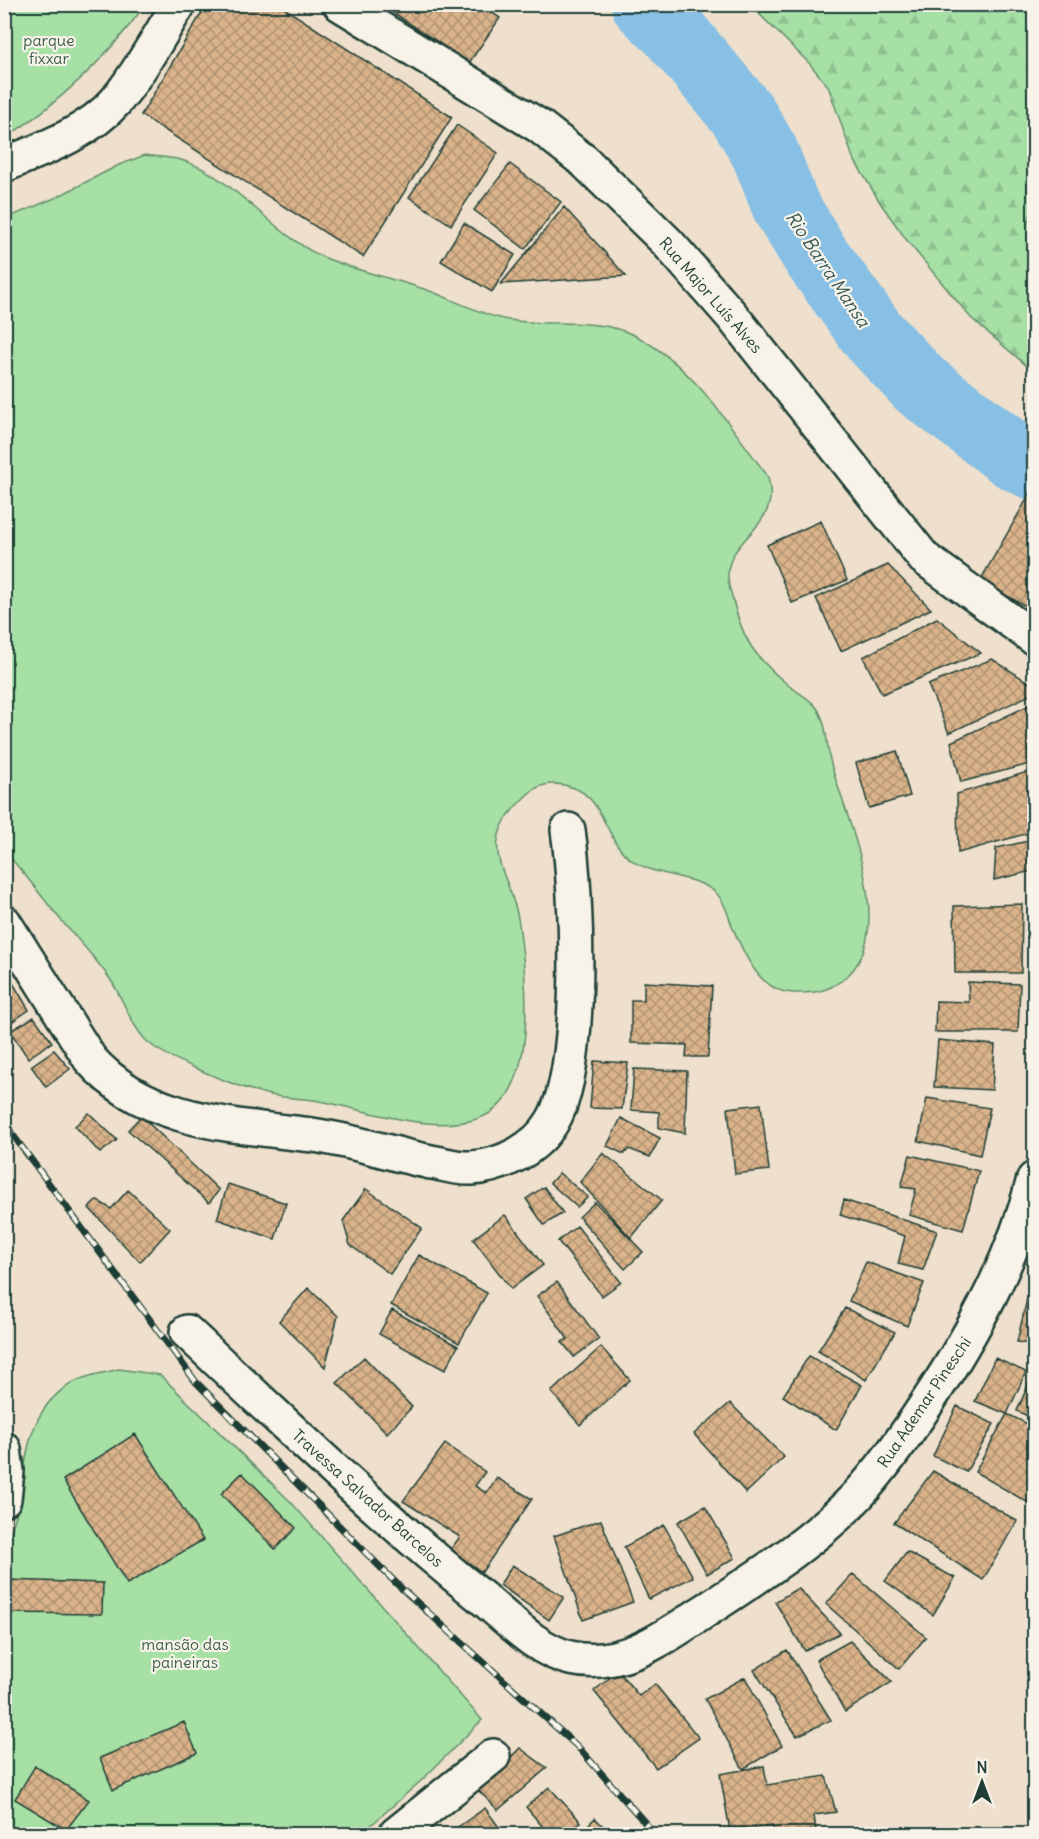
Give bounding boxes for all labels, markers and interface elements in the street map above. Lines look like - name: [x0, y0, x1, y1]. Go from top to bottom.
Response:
- park label: parque fixxar: [23, 30, 75, 68]
- water label: Rio Barra Mansa: [781, 207, 876, 333]
- street label: Rua Major Luís Alves: [655, 233, 767, 357]
- street label: Rua Ademar Pineschi: [873, 1333, 975, 1471]
- street label: Travessa Salvador Barcelos: [288, 1425, 448, 1571]
- park label: mansão das paineiras: [141, 1634, 229, 1672]
- north arrow: [952, 1752, 1012, 1812]
- text: N: [976, 1757, 988, 1777]

